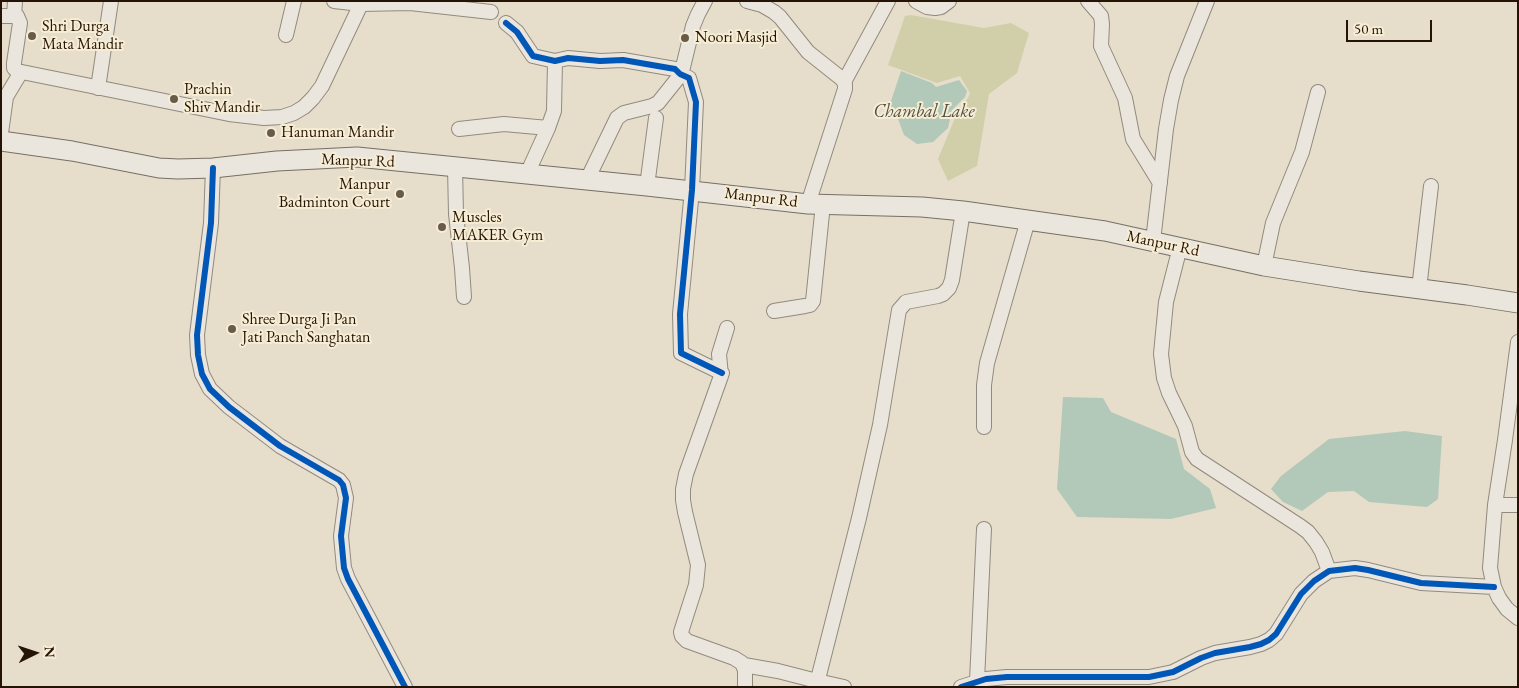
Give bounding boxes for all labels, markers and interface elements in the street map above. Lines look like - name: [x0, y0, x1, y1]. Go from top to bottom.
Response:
- scale bar: [1349, 10, 1435, 42]
- place label: Shri Durga Mata Mandir: [42, 17, 123, 55]
- text: 50 m: [1354, 19, 1383, 38]
- place label: Noori Masjid: [695, 28, 777, 48]
- marker: Shri Durga Mata Mandir: [26, 30, 38, 42]
- marker: Noori Masjid: [679, 32, 691, 44]
- place label: Prachin Shiv Mandir: [184, 80, 260, 118]
- marker: Prachin Shiv Mandir: [168, 93, 180, 105]
- water label: Chambal Lake: [873, 101, 975, 123]
- place label: Hanuman Mandir: [281, 123, 394, 143]
- marker: Hanuman Mandir: [265, 127, 277, 139]
- street label: Manpur Rd: [321, 150, 395, 172]
- place label: Manpur Badminton Court: [279, 175, 390, 213]
- street label: Manpur Rd: [723, 184, 799, 212]
- marker: Manpur Badminton Court: [394, 188, 406, 200]
- place label: Muscles MAKER Gym: [452, 208, 543, 246]
- marker: Muscles MAKER Gym: [436, 221, 448, 233]
- street label: Manpur Rd: [1125, 227, 1201, 261]
- place label: Shree Durga Ji Pan Jati Panch Sanghatan: [242, 310, 370, 348]
- marker: Shree Durga Ji Pan Jati Panch Sanghatan: [226, 323, 238, 335]
- north arrow: [10, 628, 60, 678]
- text: N: [41, 646, 59, 658]

